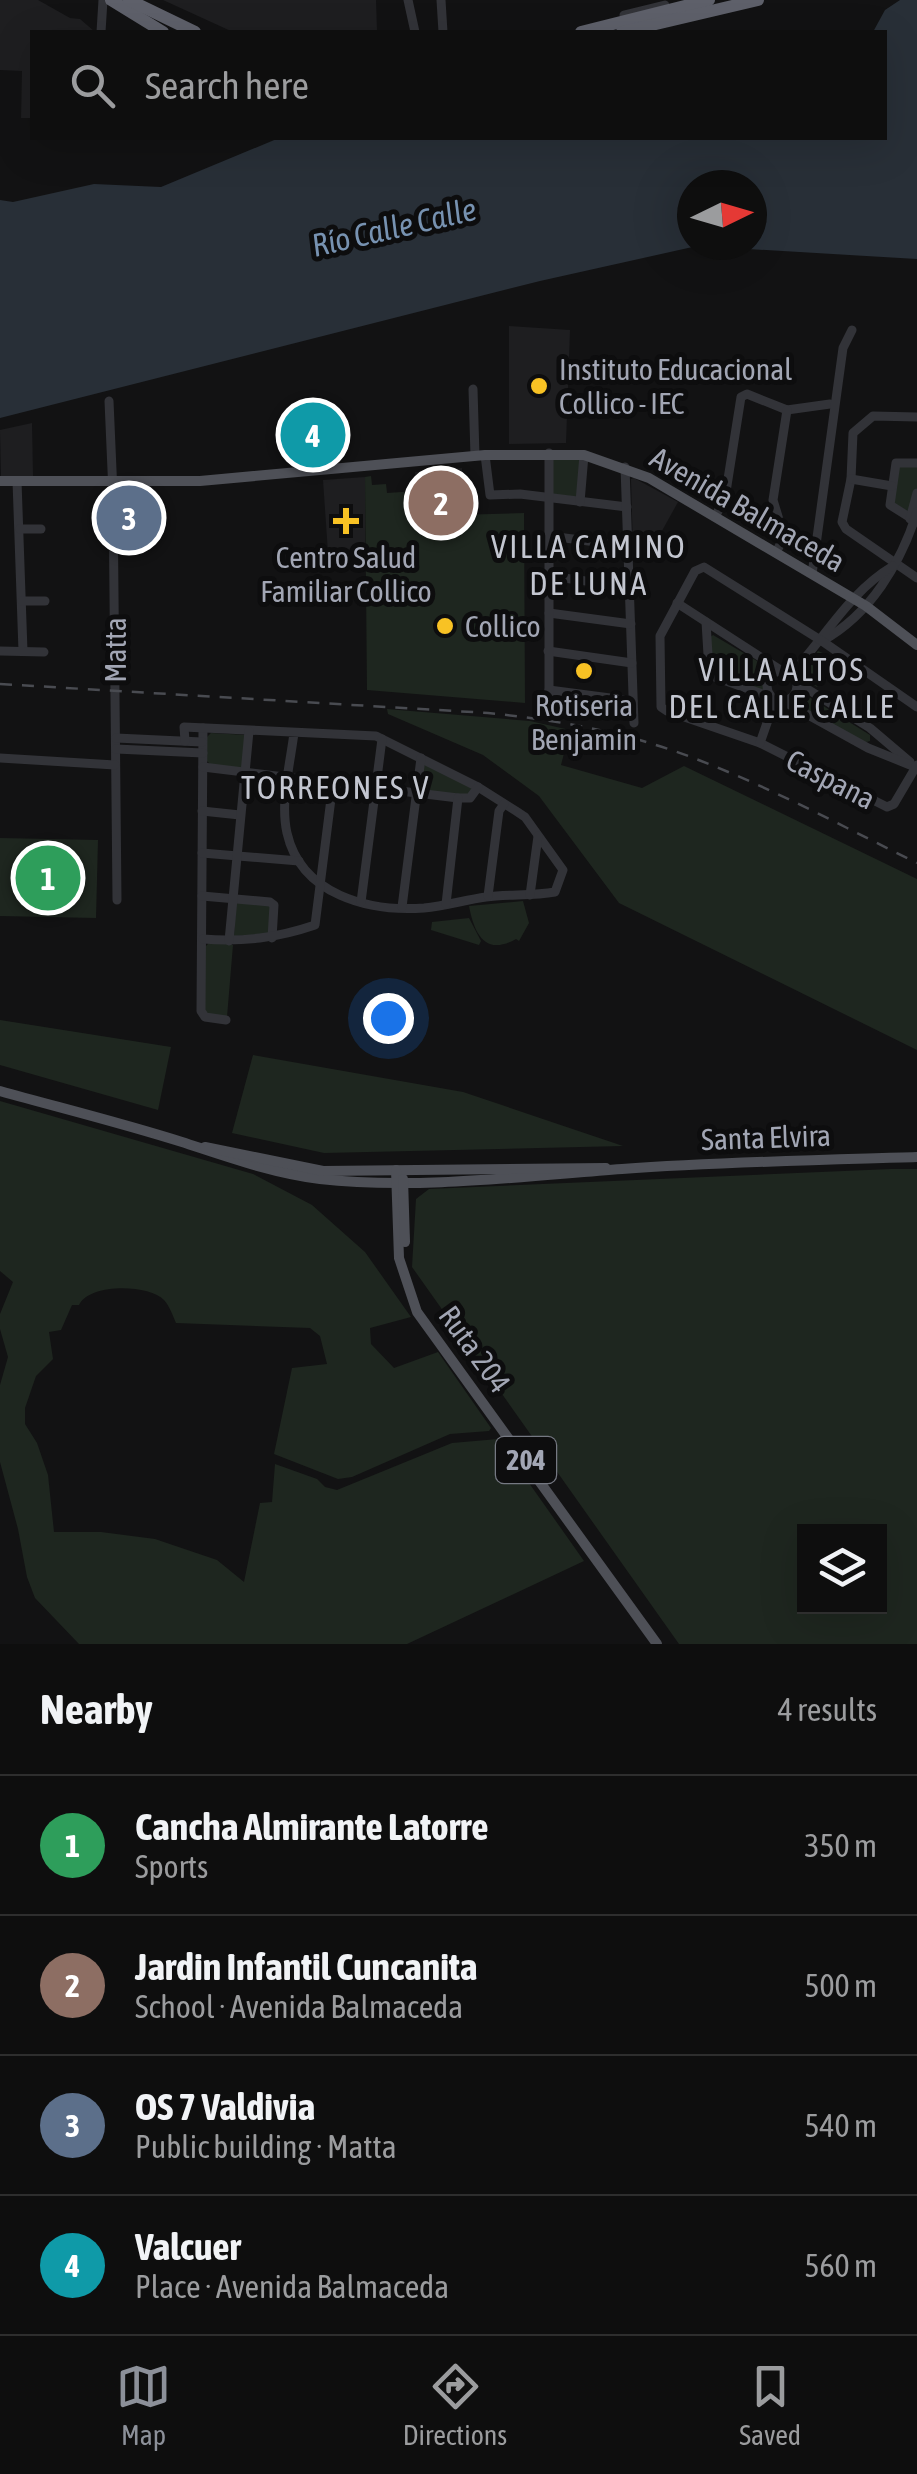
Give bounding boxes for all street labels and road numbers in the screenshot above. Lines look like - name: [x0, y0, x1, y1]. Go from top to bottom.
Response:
- street label: Avenida Balmaceda: [645, 440, 851, 578]
- street label: Matta: [98, 617, 132, 683]
- street label: Caspana: [781, 742, 881, 816]
- street label: Santa Elvira: [701, 1118, 831, 1156]
- street label: Ruta 204: [432, 1299, 518, 1399]
- road number: 204: [496, 1437, 556, 1483]

